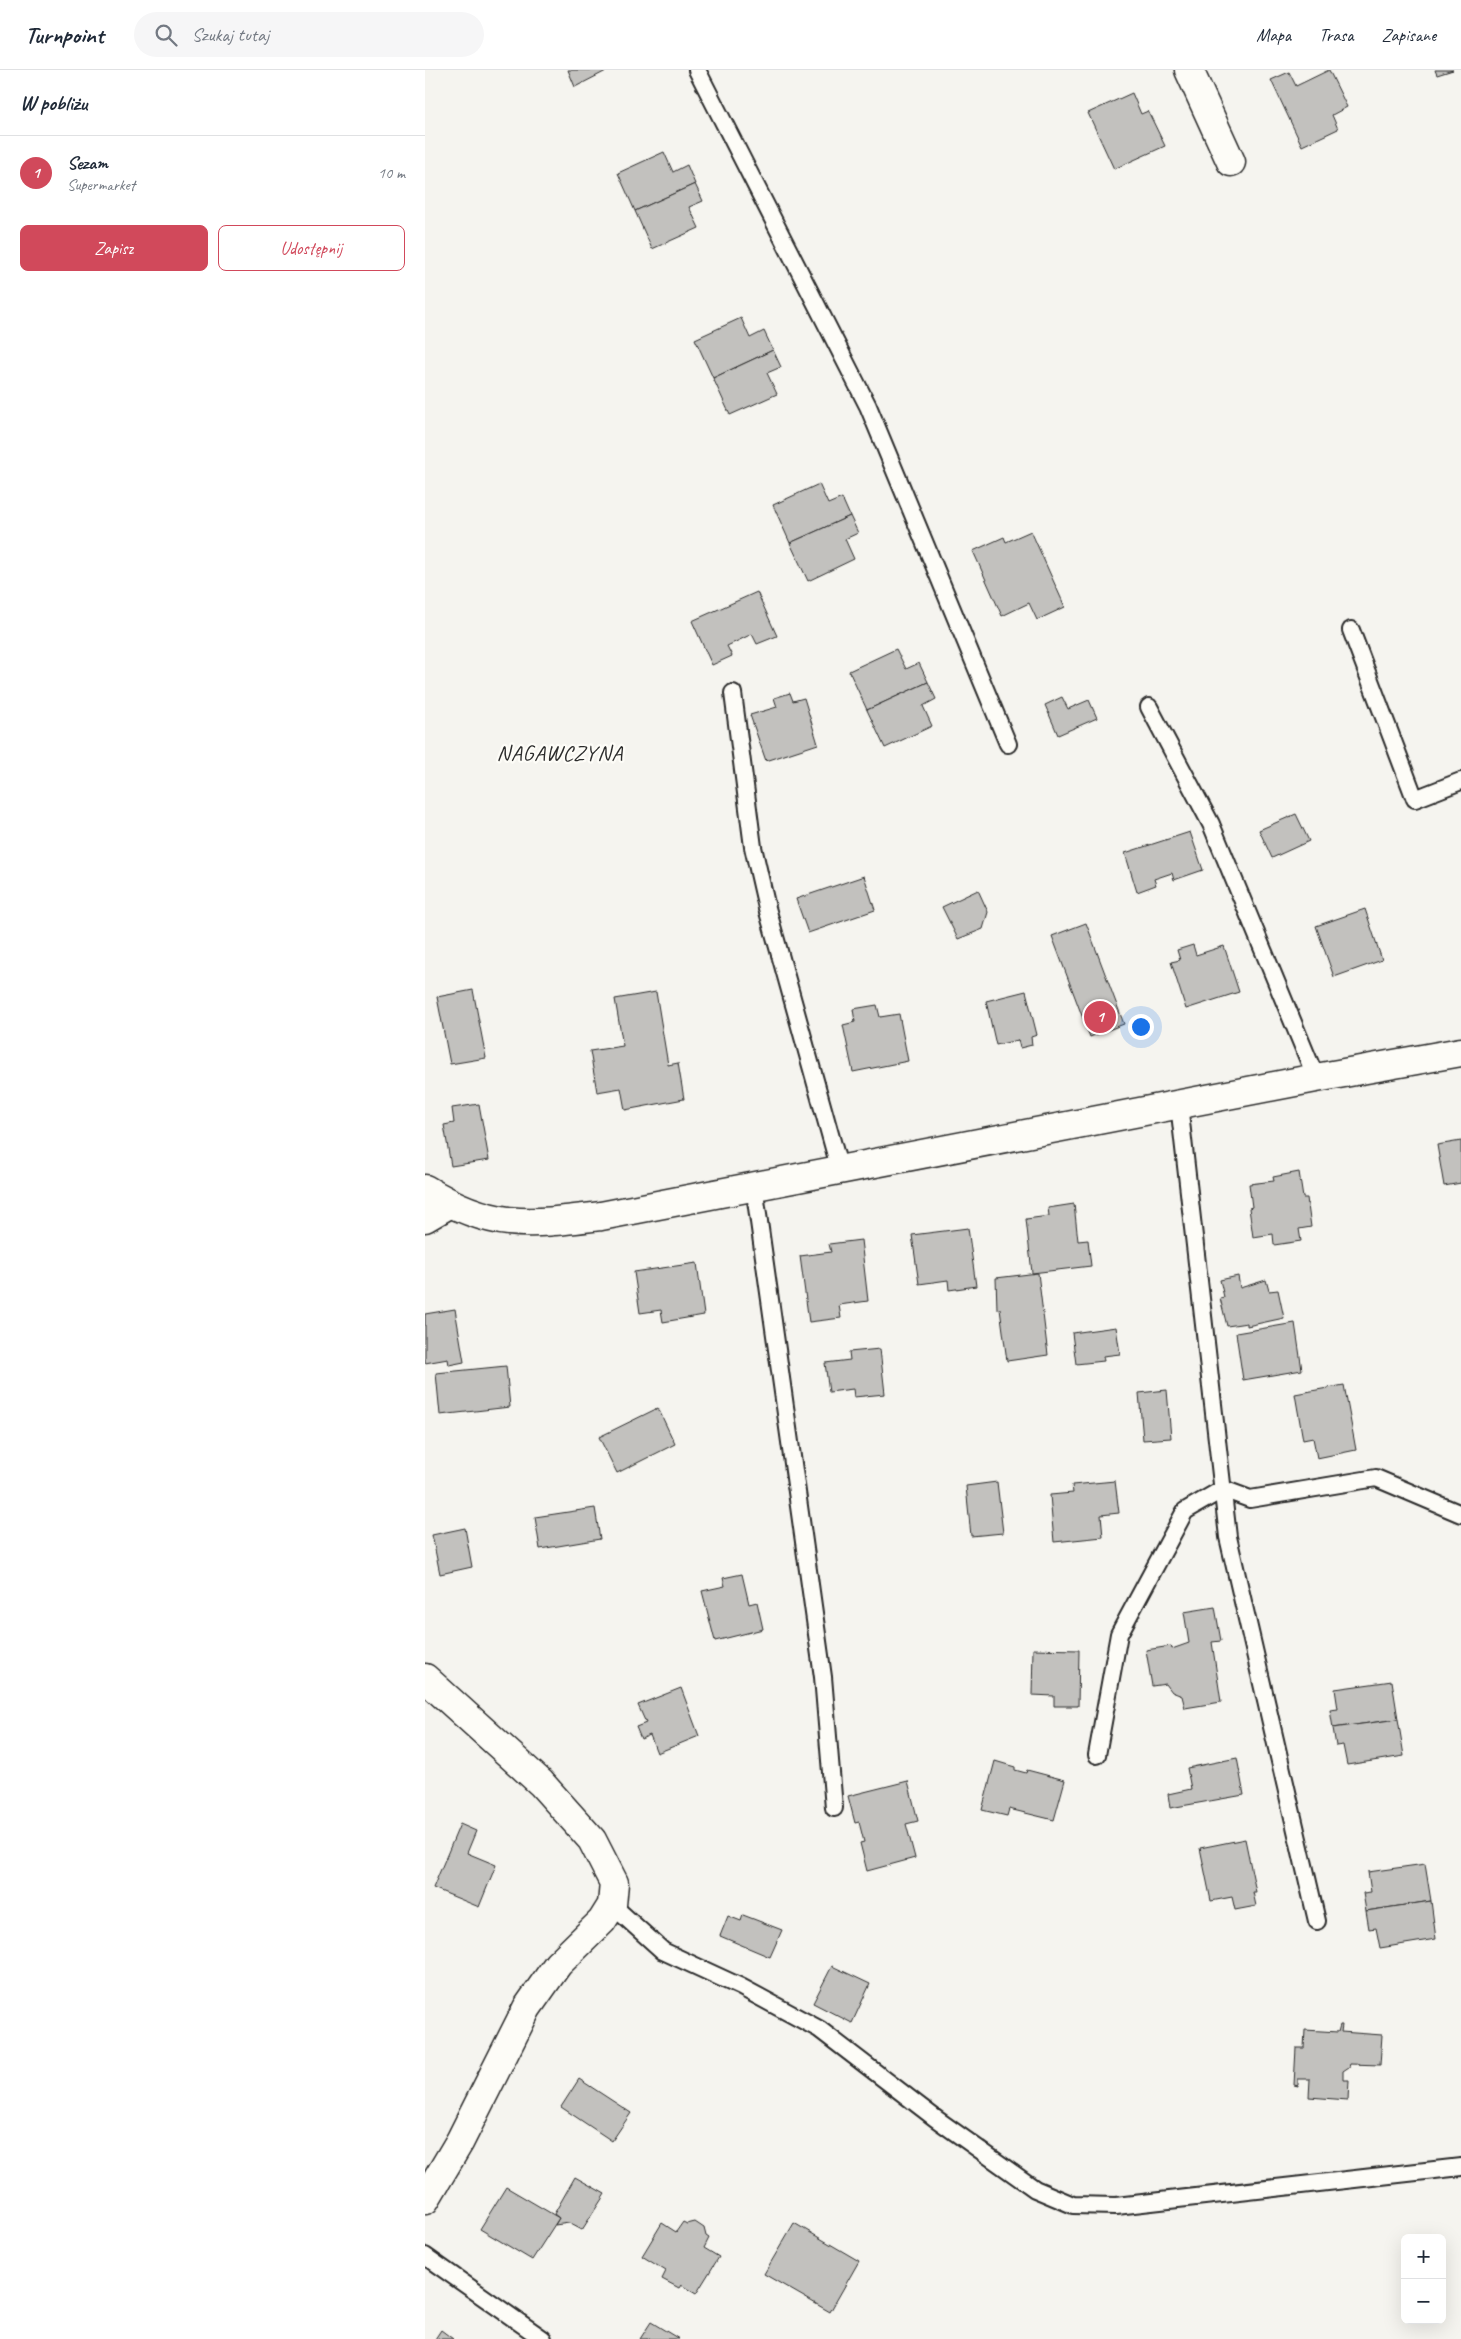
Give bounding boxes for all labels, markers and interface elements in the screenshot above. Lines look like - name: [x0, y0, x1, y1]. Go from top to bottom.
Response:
- search box: [134, 12, 484, 57]
- text: Turnpoint: [25, 20, 104, 50]
- icon: search: [152, 21, 180, 49]
- text: Szukaj tutaj: [192, 23, 269, 47]
- text: Mapa: [1256, 24, 1291, 46]
- text: Trasa: [1319, 24, 1353, 46]
- text: Zapisane: [1381, 24, 1436, 46]
- text: W pobliżu: [20, 90, 87, 116]
- text: Sezam: [67, 151, 108, 175]
- text: 1: [32, 163, 40, 183]
- text: 10 m: [378, 163, 405, 183]
- text: Supermarket: [67, 175, 135, 195]
- button: Zapisz: [20, 225, 208, 271]
- button: Udostępnij: [218, 225, 405, 271]
- district label: NAGAWCZYNA: [497, 739, 623, 767]
- pin: 1: [1084, 998, 1116, 1036]
- your location: [1128, 1014, 1154, 1040]
- map controls: [1401, 2234, 1446, 2324]
- button: +: [1401, 2234, 1446, 2279]
- button: −: [1401, 2279, 1446, 2324]

